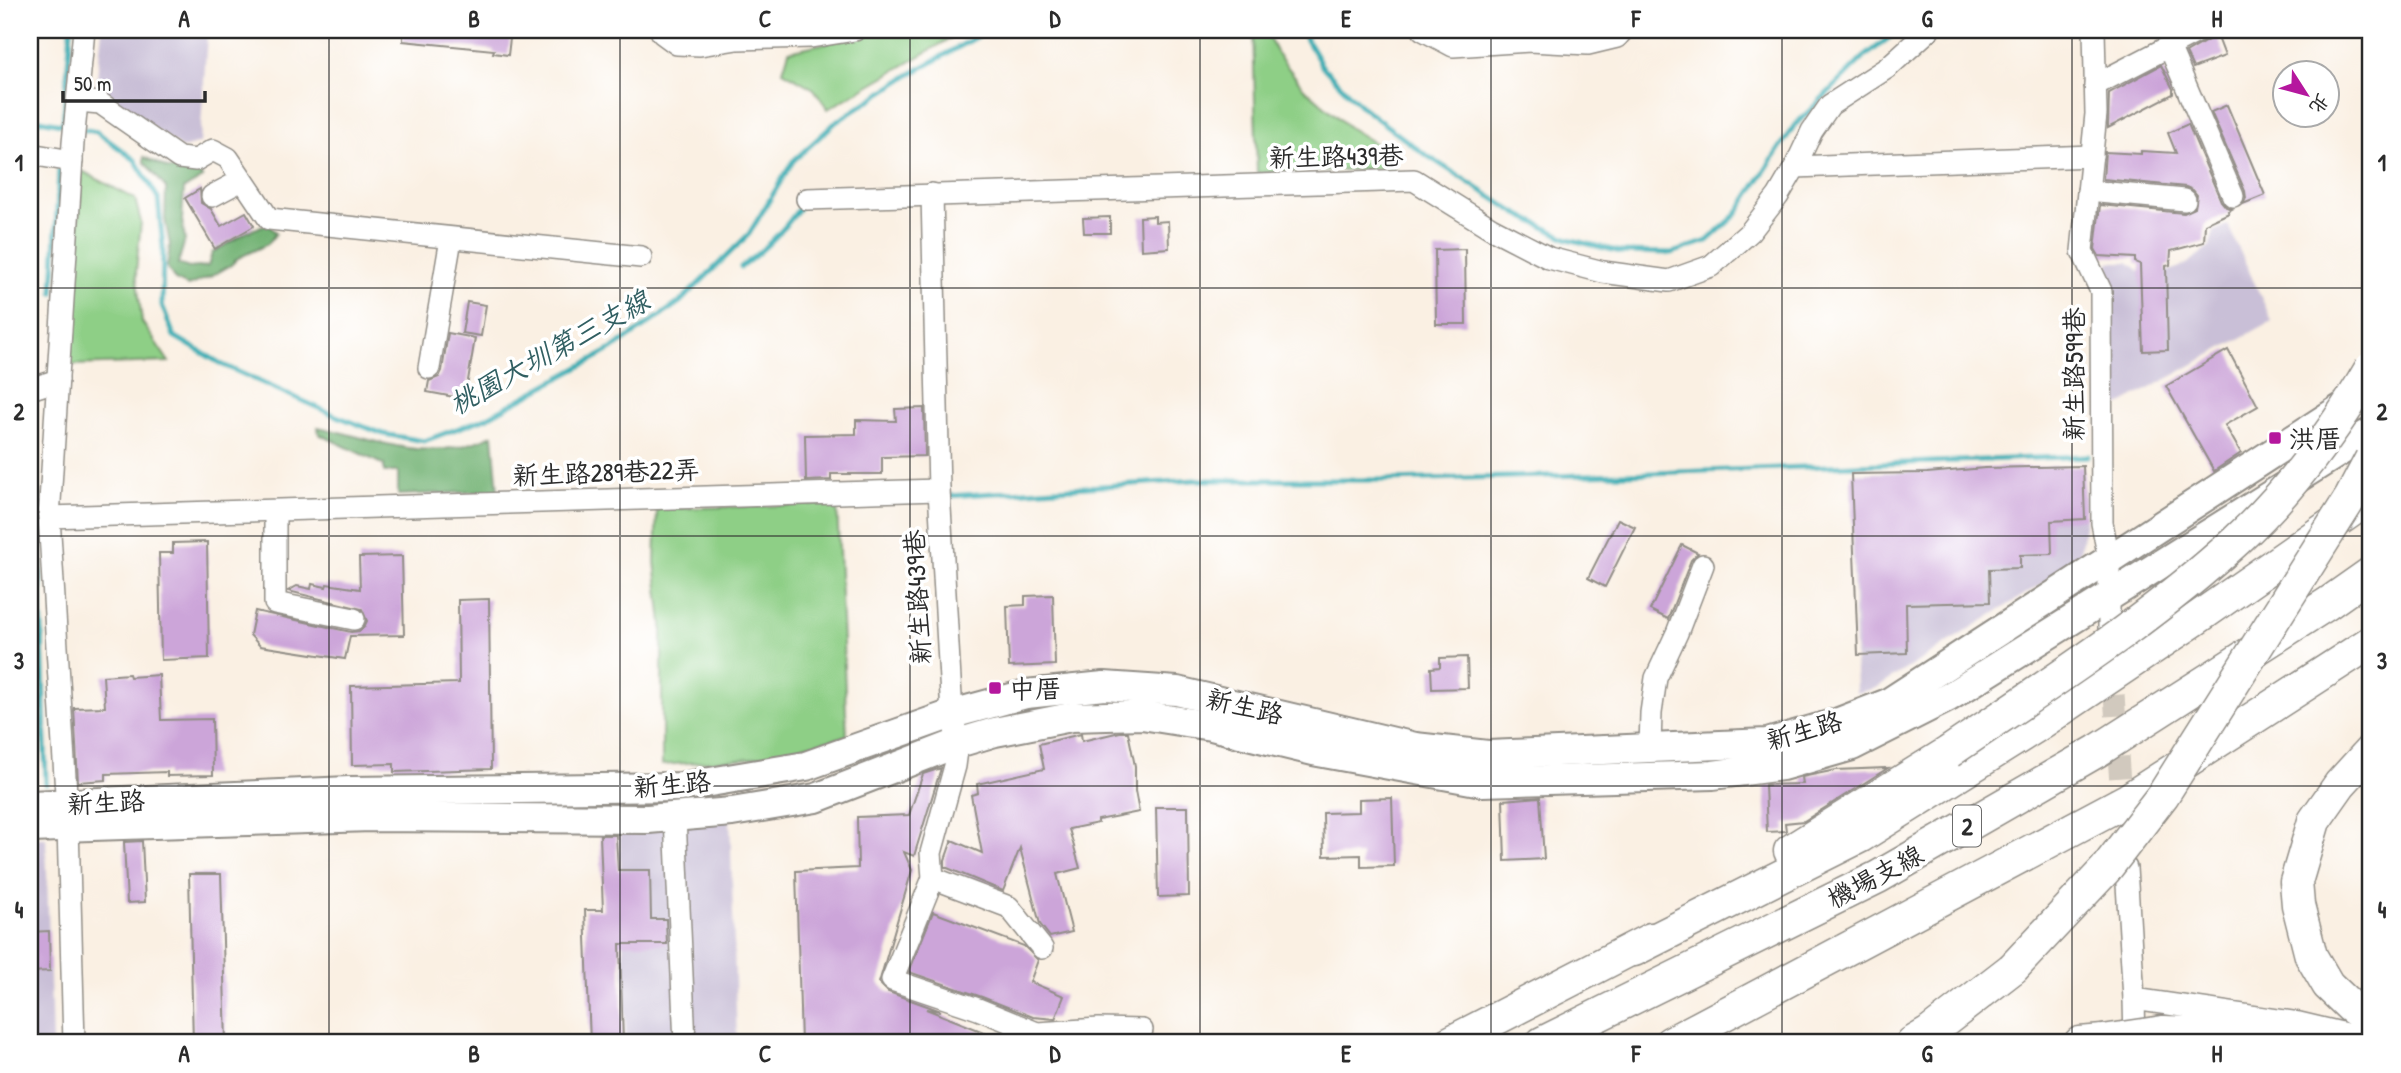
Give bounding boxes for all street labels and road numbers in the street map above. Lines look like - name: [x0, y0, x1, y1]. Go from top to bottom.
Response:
- street label: 新生路439巷: [1268, 137, 1404, 175]
- street label: 新生路599巷: [2056, 307, 2091, 441]
- street label: 新生路289巷22弄: [512, 451, 700, 493]
- street label: 新生路439巷: [896, 529, 938, 665]
- street label: 新生路: [1203, 680, 1287, 732]
- street label: 新生路: [1762, 702, 1846, 758]
- street label: 新生路: [632, 763, 712, 805]
- street label: 新生路: [66, 782, 146, 822]
- road number: 2: [1953, 806, 1981, 846]
- street label: 機場支線: [1821, 836, 1929, 916]

